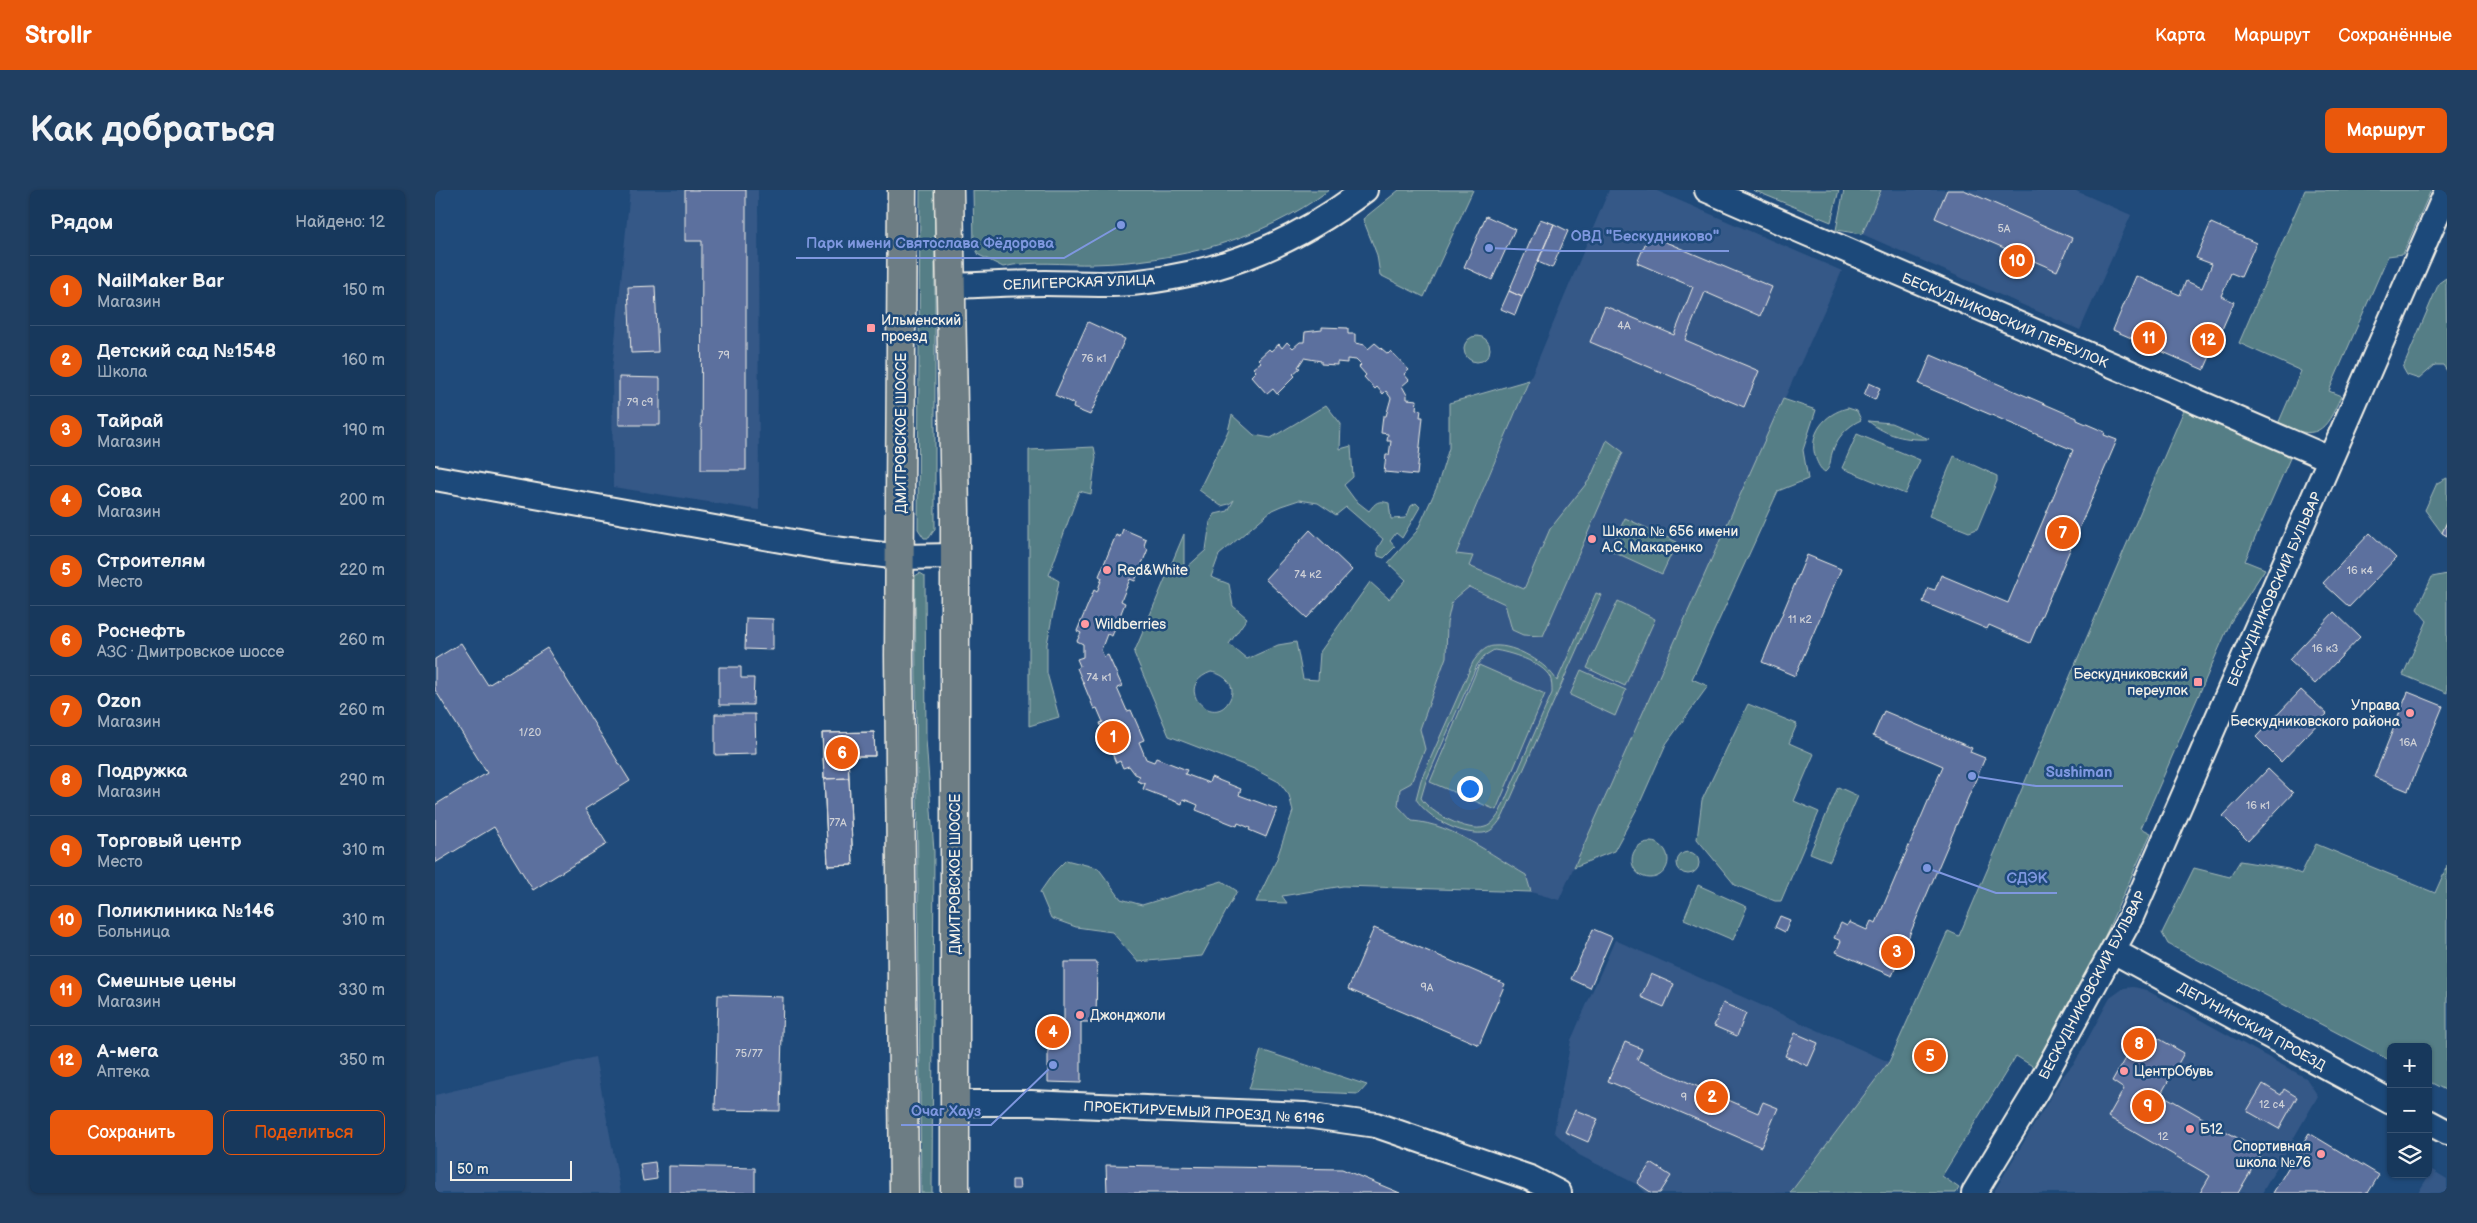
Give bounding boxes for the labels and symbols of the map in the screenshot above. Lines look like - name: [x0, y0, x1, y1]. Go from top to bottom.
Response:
- callout: ОВД "Бескудниково": [1560, 221, 1729, 251]
- house number: 5А: [1998, 222, 2011, 235]
- text: ОВД "Бескудниково": [1571, 227, 1719, 246]
- callout: Парк имени Святослава Фёдорова: [796, 228, 1064, 258]
- text: Парк имени Святослава Фёдорова: [806, 234, 1054, 253]
- pin: 10: [2001, 242, 2033, 280]
- street label: БЕСКУДНИКОВСКИЙ ПЕРЕУЛОК: [1899, 269, 2111, 372]
- street label: СЕЛИГЕРСКАЯ УЛИЦА: [1003, 271, 1156, 294]
- place label: Ильменский проезд: [881, 312, 961, 345]
- house number: 4А: [1617, 319, 1631, 332]
- pin: 11: [2133, 319, 2165, 357]
- pin: 12: [2192, 321, 2224, 359]
- marker: Ильменский проезд: [865, 322, 877, 334]
- house number: 79: [718, 349, 730, 362]
- house number: 76 к1: [1081, 352, 1107, 365]
- street label: ДМИТРОВСКОЕ ШОССЕ: [893, 353, 910, 513]
- house number: 79 с9: [627, 396, 653, 409]
- street label: БЕСКУДНИКОВСКИЙ БУЛЬВАР: [2224, 489, 2325, 689]
- pin: 7: [2047, 514, 2079, 552]
- place label: Школа № 656 имени А.С. Макаренко: [1601, 523, 1738, 556]
- marker: Школа № 656 имени А.С. Макаренко: [1586, 533, 1598, 545]
- place label: Red&White: [1117, 562, 1188, 579]
- marker: Red&White: [1101, 564, 1113, 576]
- house number: 16 к4: [2347, 564, 2374, 577]
- house number: 74 к2: [1294, 568, 1322, 581]
- house number: 11 к2: [1788, 613, 1812, 626]
- place label: Wildberries: [1095, 616, 1166, 633]
- marker: Wildberries: [1079, 618, 1091, 630]
- house number: 16 к3: [2312, 642, 2339, 655]
- place label: Бескудниковский переулок: [2074, 666, 2189, 699]
- house number: 74 к1: [1086, 671, 1112, 684]
- marker: Бескудниковский переулок: [2192, 676, 2204, 688]
- place label: Управа Бескудниковского района: [2230, 697, 2401, 730]
- marker: Управа Бескудниковского района: [2404, 707, 2416, 719]
- pin: 1: [1097, 718, 1129, 756]
- house number: 1/20: [519, 726, 542, 739]
- pin: 6: [826, 734, 858, 772]
- house number: 16А: [2399, 736, 2417, 749]
- callout: Sushiman: [2036, 756, 2123, 786]
- text: Sushiman: [2046, 763, 2112, 782]
- your location: [1457, 776, 1483, 802]
- street label: ДМИТРОВСКОЕ ШОССЕ: [947, 794, 964, 954]
- house number: 16 к1: [2246, 799, 2270, 812]
- house number: 77А: [829, 816, 847, 829]
- callout: СДЭК: [1996, 863, 2057, 893]
- text: СДЭК: [2007, 869, 2048, 888]
- street label: БЕСКУДНИКОВСКИЙ БУЛЬВАР: [2035, 888, 2150, 1082]
- pin: 3: [1881, 933, 1913, 971]
- street label: ДЕГУНИНСКИЙ ПРОЕЗД: [2175, 979, 2329, 1074]
- house number: 9А: [1420, 981, 1434, 994]
- place label: Джонджоли: [1090, 1007, 1166, 1024]
- marker: Джонджоли: [1074, 1009, 1086, 1021]
- pin: 4: [1037, 1013, 1069, 1051]
- pin: 8: [2123, 1025, 2155, 1063]
- pin: 5: [1914, 1037, 1946, 1075]
- house number: 75/77: [735, 1047, 763, 1060]
- place label: ЦентрОбувь: [2134, 1063, 2213, 1080]
- marker: ЦентрОбувь: [2118, 1065, 2130, 1077]
- pin: 2: [1696, 1078, 1728, 1116]
- pin: 9: [2132, 1087, 2164, 1125]
- house number: 9: [1681, 1091, 1687, 1104]
- callout: Очаг Хауз: [901, 1095, 991, 1125]
- street label: ПРОЕКТИРУЕМЫЙ ПРОЕЗД № 6196: [1083, 1098, 1325, 1127]
- house number: 12 с4: [2259, 1098, 2285, 1111]
- text: Очаг Хауз: [911, 1102, 981, 1121]
- place label: Б12: [2200, 1121, 2224, 1138]
- marker: Б12: [2184, 1123, 2196, 1135]
- house number: 12: [2158, 1130, 2169, 1143]
- place label: Спортивная школа №76: [2233, 1138, 2311, 1171]
- marker: Спортивная школа №76: [2315, 1148, 2327, 1160]
- scale bar: [450, 1158, 573, 1181]

